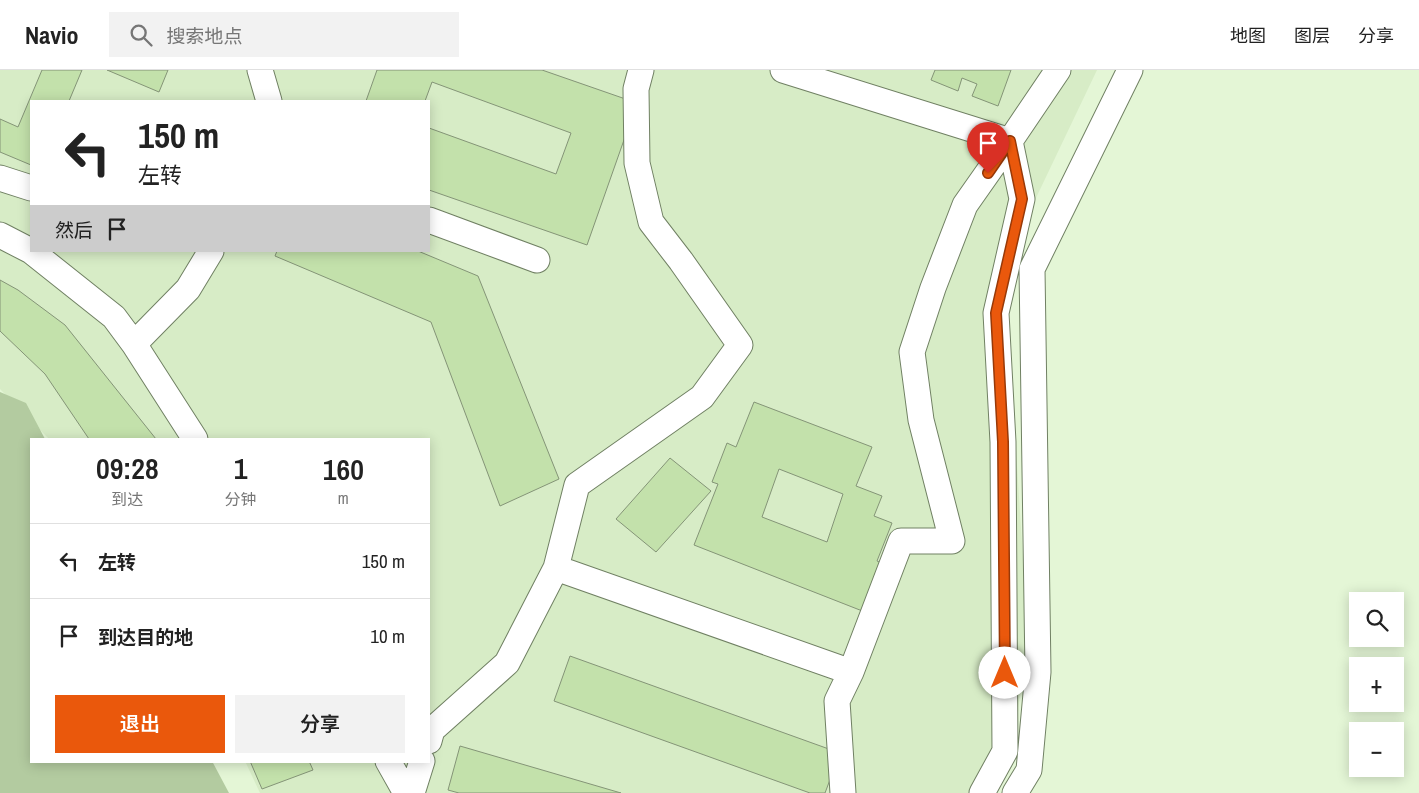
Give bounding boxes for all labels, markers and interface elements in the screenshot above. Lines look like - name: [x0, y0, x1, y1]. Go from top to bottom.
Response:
- search box: [109, 12, 459, 57]
- text: Navio: [25, 19, 79, 51]
- icon: search: [127, 21, 155, 49]
- text: 搜索地点: [167, 23, 243, 49]
- text: 地图: [1230, 23, 1266, 48]
- text: 图层: [1294, 23, 1330, 48]
- text: 分享: [1358, 23, 1394, 48]
- text: 150 m: [138, 112, 219, 159]
- icon: left: [55, 120, 120, 185]
- pin: [967, 122, 1009, 173]
- icon: arrive: [974, 129, 1002, 157]
- text: 左转: [138, 160, 182, 190]
- icon: arrive: [103, 215, 131, 243]
- text: 然后: [55, 217, 93, 243]
- text: 09:28: [96, 448, 159, 488]
- text: 1: [234, 448, 248, 488]
- text: 160: [323, 449, 364, 489]
- text: m: [338, 487, 349, 509]
- text: 到达: [111, 488, 143, 510]
- text: 分钟: [225, 488, 257, 510]
- icon: left: [55, 547, 83, 575]
- text: 150 m: [362, 548, 405, 574]
- text: 左转: [98, 549, 136, 575]
- map controls: [1349, 592, 1404, 777]
- button: search: [1349, 592, 1404, 647]
- icon: arrive: [55, 622, 83, 650]
- text: 10 m: [370, 623, 405, 649]
- text: 到达目的地: [98, 624, 193, 650]
- position arrow: [978, 646, 1030, 698]
- button: +: [1349, 657, 1404, 712]
- button: 退出: [55, 695, 225, 753]
- button: 分享: [235, 695, 405, 753]
- button: −: [1349, 722, 1404, 777]

